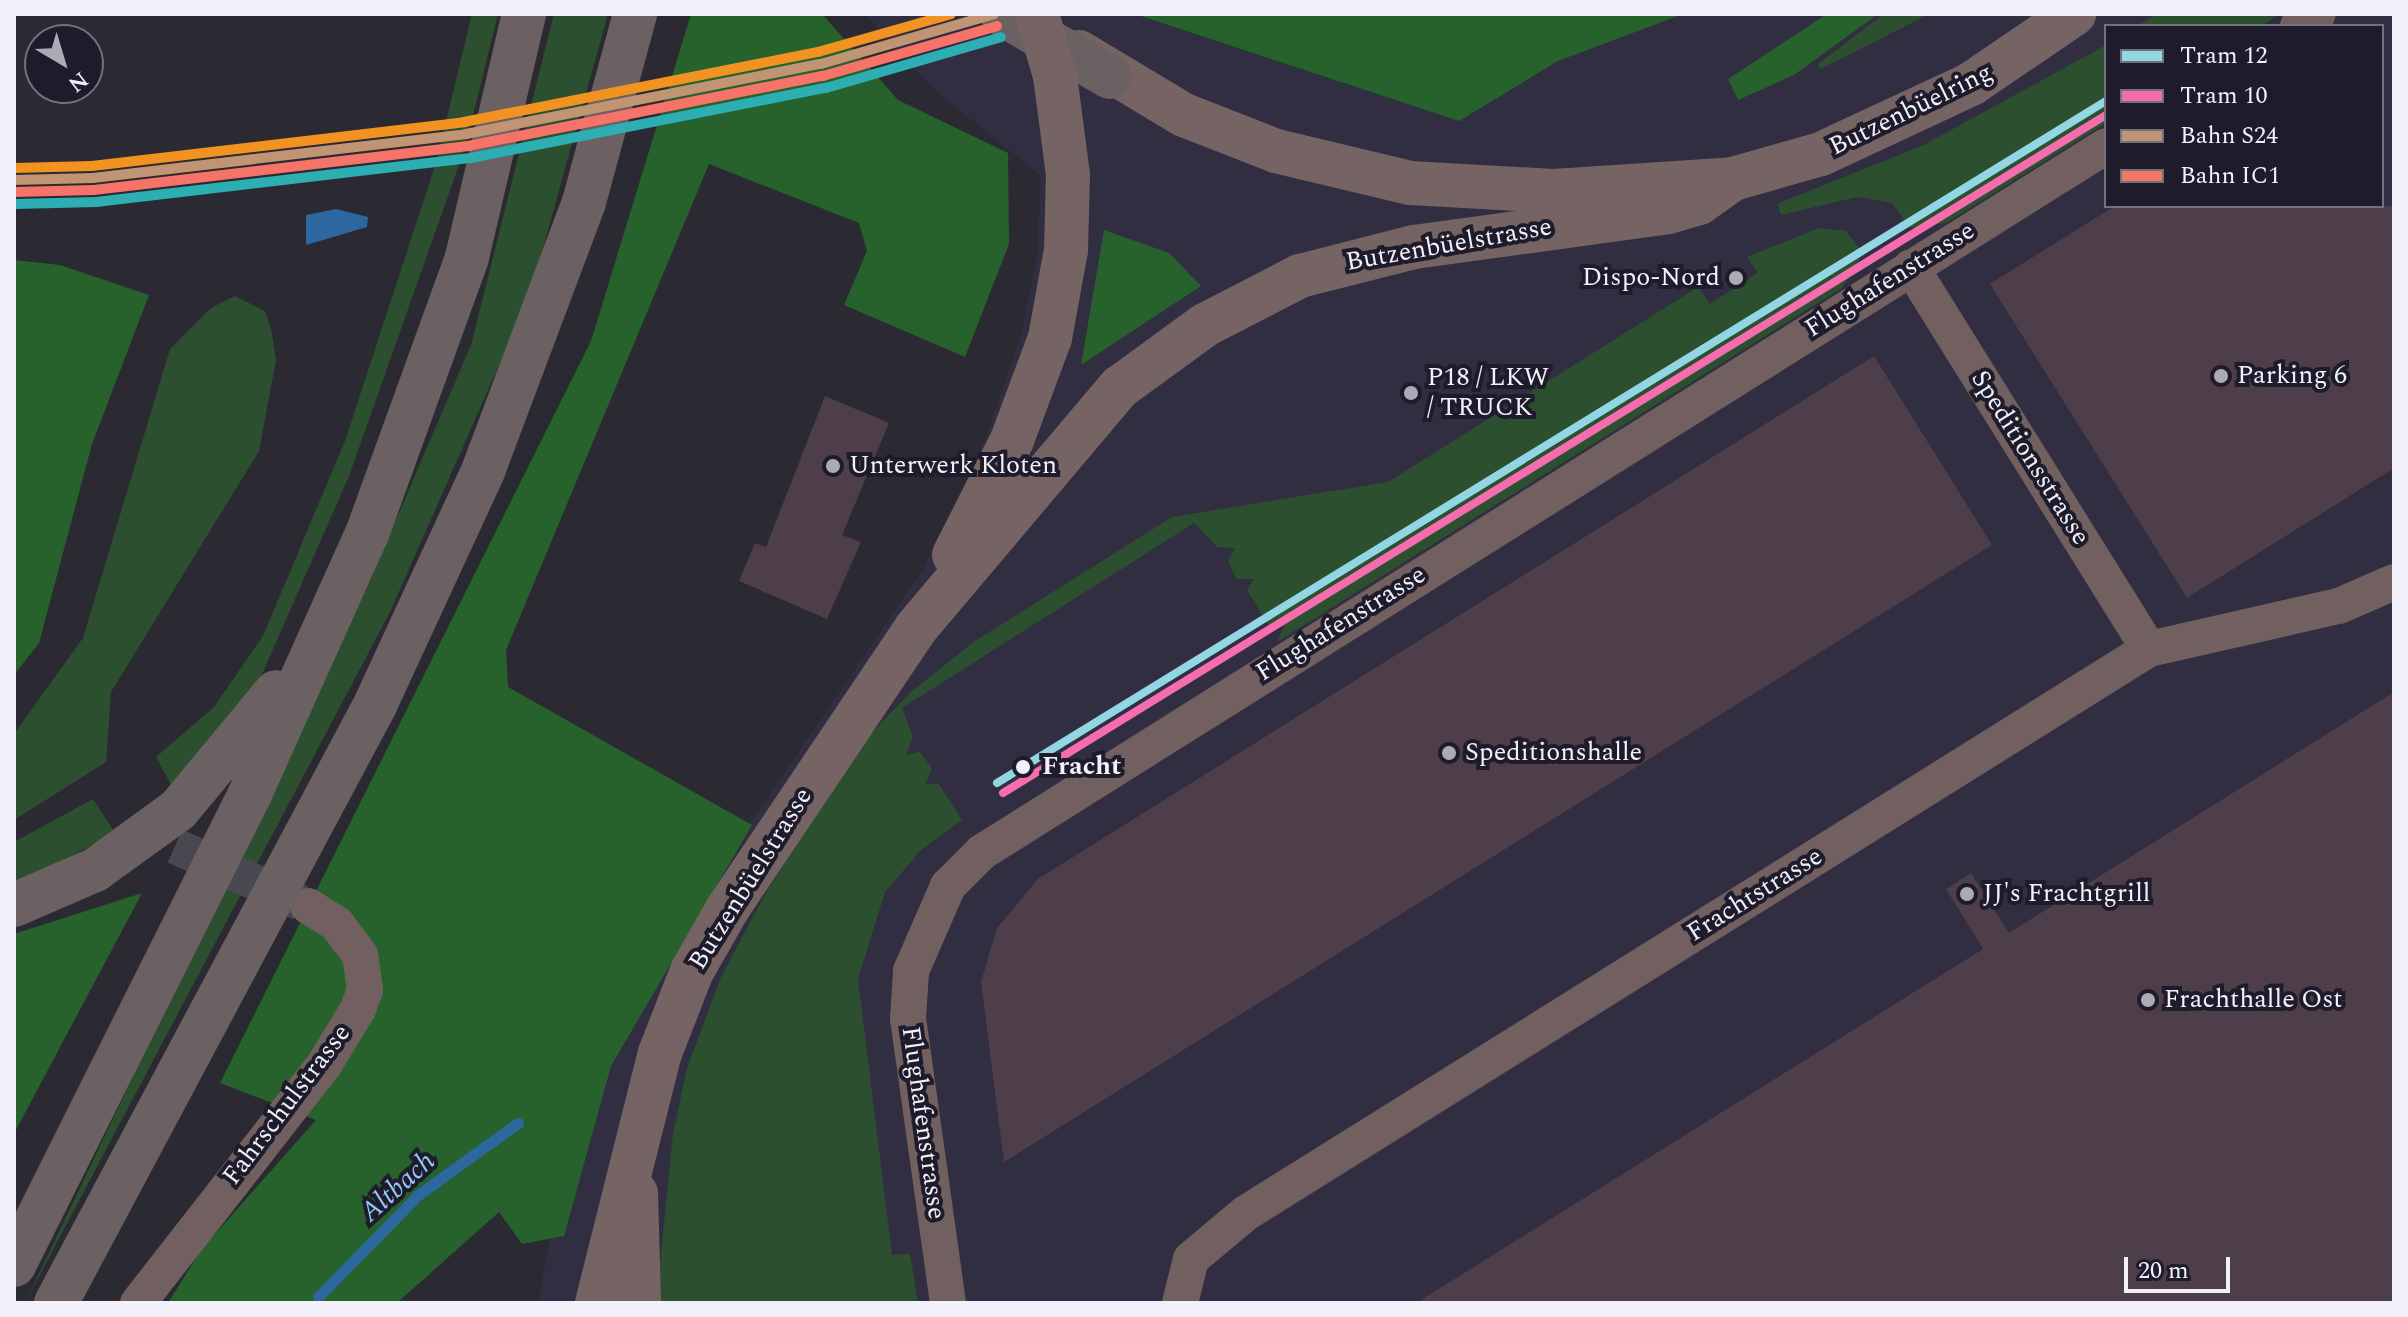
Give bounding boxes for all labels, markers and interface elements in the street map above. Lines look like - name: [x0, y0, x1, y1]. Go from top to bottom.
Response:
- north arrow: [24, 24, 104, 104]
- legend: [2104, 24, 2384, 208]
- text: Tram 12: [2180, 38, 2268, 74]
- street label: Butzenbüelring: [1824, 57, 1998, 163]
- text: N: [61, 63, 95, 100]
- text: Tram 10: [2180, 78, 2268, 114]
- text: Bahn S24: [2180, 118, 2278, 154]
- text: Bahn IC1: [2180, 158, 2280, 194]
- street label: Butzenbüelstrasse: [1344, 212, 1554, 278]
- street label: Flughafenstrasse: [1799, 215, 1981, 345]
- place label: Dispo-Nord: [1582, 262, 1720, 294]
- marker: Dispo-Nord: [1727, 269, 1745, 287]
- place label: Parking 6: [2237, 360, 2347, 392]
- place label: P18 / LKW / TRUCK: [1427, 362, 1549, 424]
- street label: Speditionsstrasse: [1964, 365, 2096, 551]
- marker: Parking 6: [2212, 367, 2230, 385]
- marker: P18 / LKW / TRUCK: [1402, 384, 1420, 402]
- place label: Unterwerk Kloten: [849, 450, 1057, 482]
- marker: Unterwerk Kloten: [824, 457, 842, 475]
- street label: Flughafenstrasse: [1250, 559, 1432, 689]
- place label: Speditionshalle: [1465, 737, 1642, 769]
- marker: Speditionshalle: [1440, 744, 1458, 762]
- place label: Fracht: [1042, 751, 1121, 783]
- marker: Fracht: [1011, 755, 1035, 779]
- street label: Butzenbüelstrasse: [683, 782, 819, 976]
- street label: Frachtstrasse: [1682, 841, 1828, 949]
- place label: JJ's Frachtgrill: [1983, 878, 2150, 910]
- marker: JJ's Frachtgrill: [1958, 885, 1976, 903]
- place label: Frachthalle Ost: [2164, 984, 2342, 1016]
- marker: Frachthalle Ost: [2139, 991, 2157, 1009]
- street label: Fahrschulstrasse: [216, 1019, 358, 1191]
- street label: Flughafenstrasse: [894, 1025, 952, 1221]
- water label: Altbach: [354, 1145, 442, 1229]
- scale bar: [2128, 1241, 2234, 1291]
- text: 20 m: [2138, 1253, 2189, 1289]

